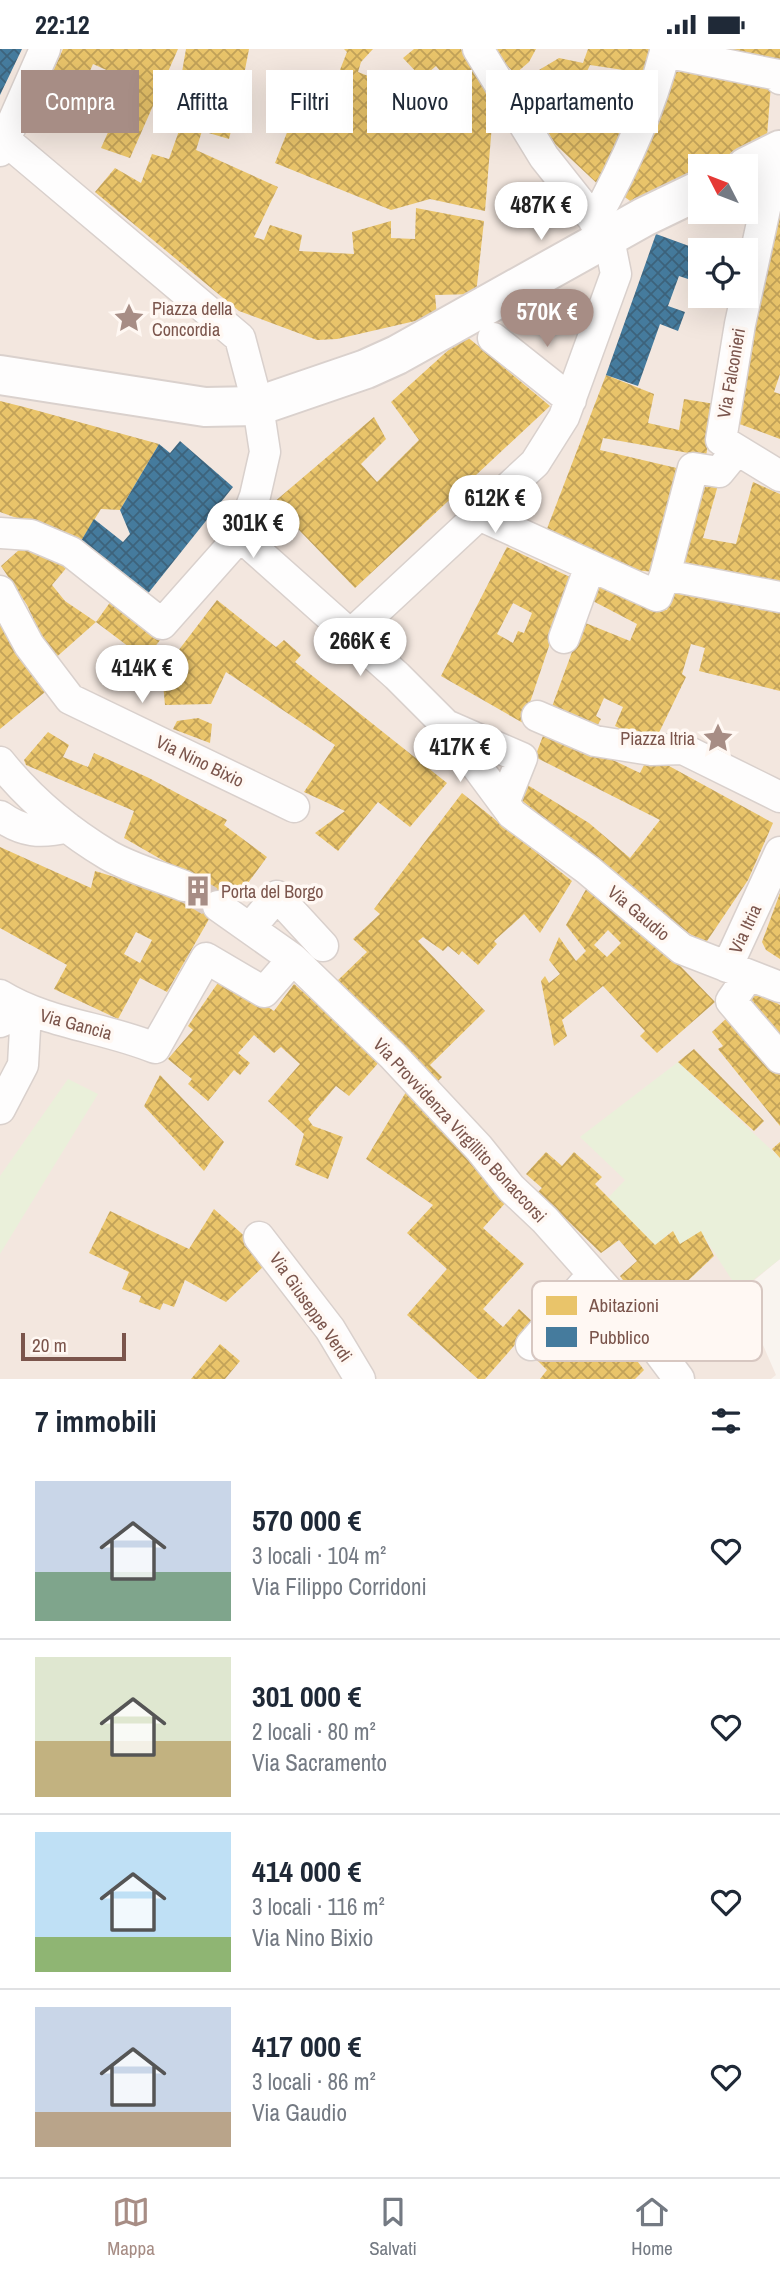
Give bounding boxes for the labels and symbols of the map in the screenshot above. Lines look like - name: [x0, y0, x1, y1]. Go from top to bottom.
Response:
- north arrow: [688, 154, 758, 224]
- pin: 487K €: [484, 183, 598, 242]
- pin: 570K €: [490, 289, 604, 349]
- place label: Piazza della Concordia: [152, 296, 232, 342]
- place icon: Piazza della Concordia: [112, 301, 146, 335]
- street label: Via Falconieri: [711, 326, 751, 420]
- pin: 612K €: [438, 475, 552, 535]
- pin: 301K €: [196, 501, 310, 560]
- pin: 266K €: [303, 619, 417, 678]
- pin: 414K €: [85, 645, 199, 705]
- place icon: Piazza Itria: [701, 721, 735, 755]
- pin: 417K €: [403, 725, 517, 784]
- place label: Piazza Itria: [620, 726, 695, 751]
- street label: Via Nino Bixio: [152, 729, 248, 793]
- building icon: Porta del Borgo: [181, 874, 215, 908]
- place label: Porta del Borgo: [221, 879, 324, 904]
- street label: Via Gaudio: [602, 880, 676, 946]
- street label: Via Itria: [723, 900, 767, 958]
- street label: Via Gancia: [37, 1002, 115, 1046]
- street label: Via Provvidenza Virgillito Bonaccorsi: [368, 1032, 552, 1228]
- street label: Via Giuseppe Verdi: [264, 1247, 358, 1367]
- legend: [532, 1281, 762, 1361]
- text: Abitazioni: [588, 1292, 659, 1318]
- text: Pubblico: [589, 1324, 650, 1350]
- scale bar: [21, 1330, 126, 1362]

